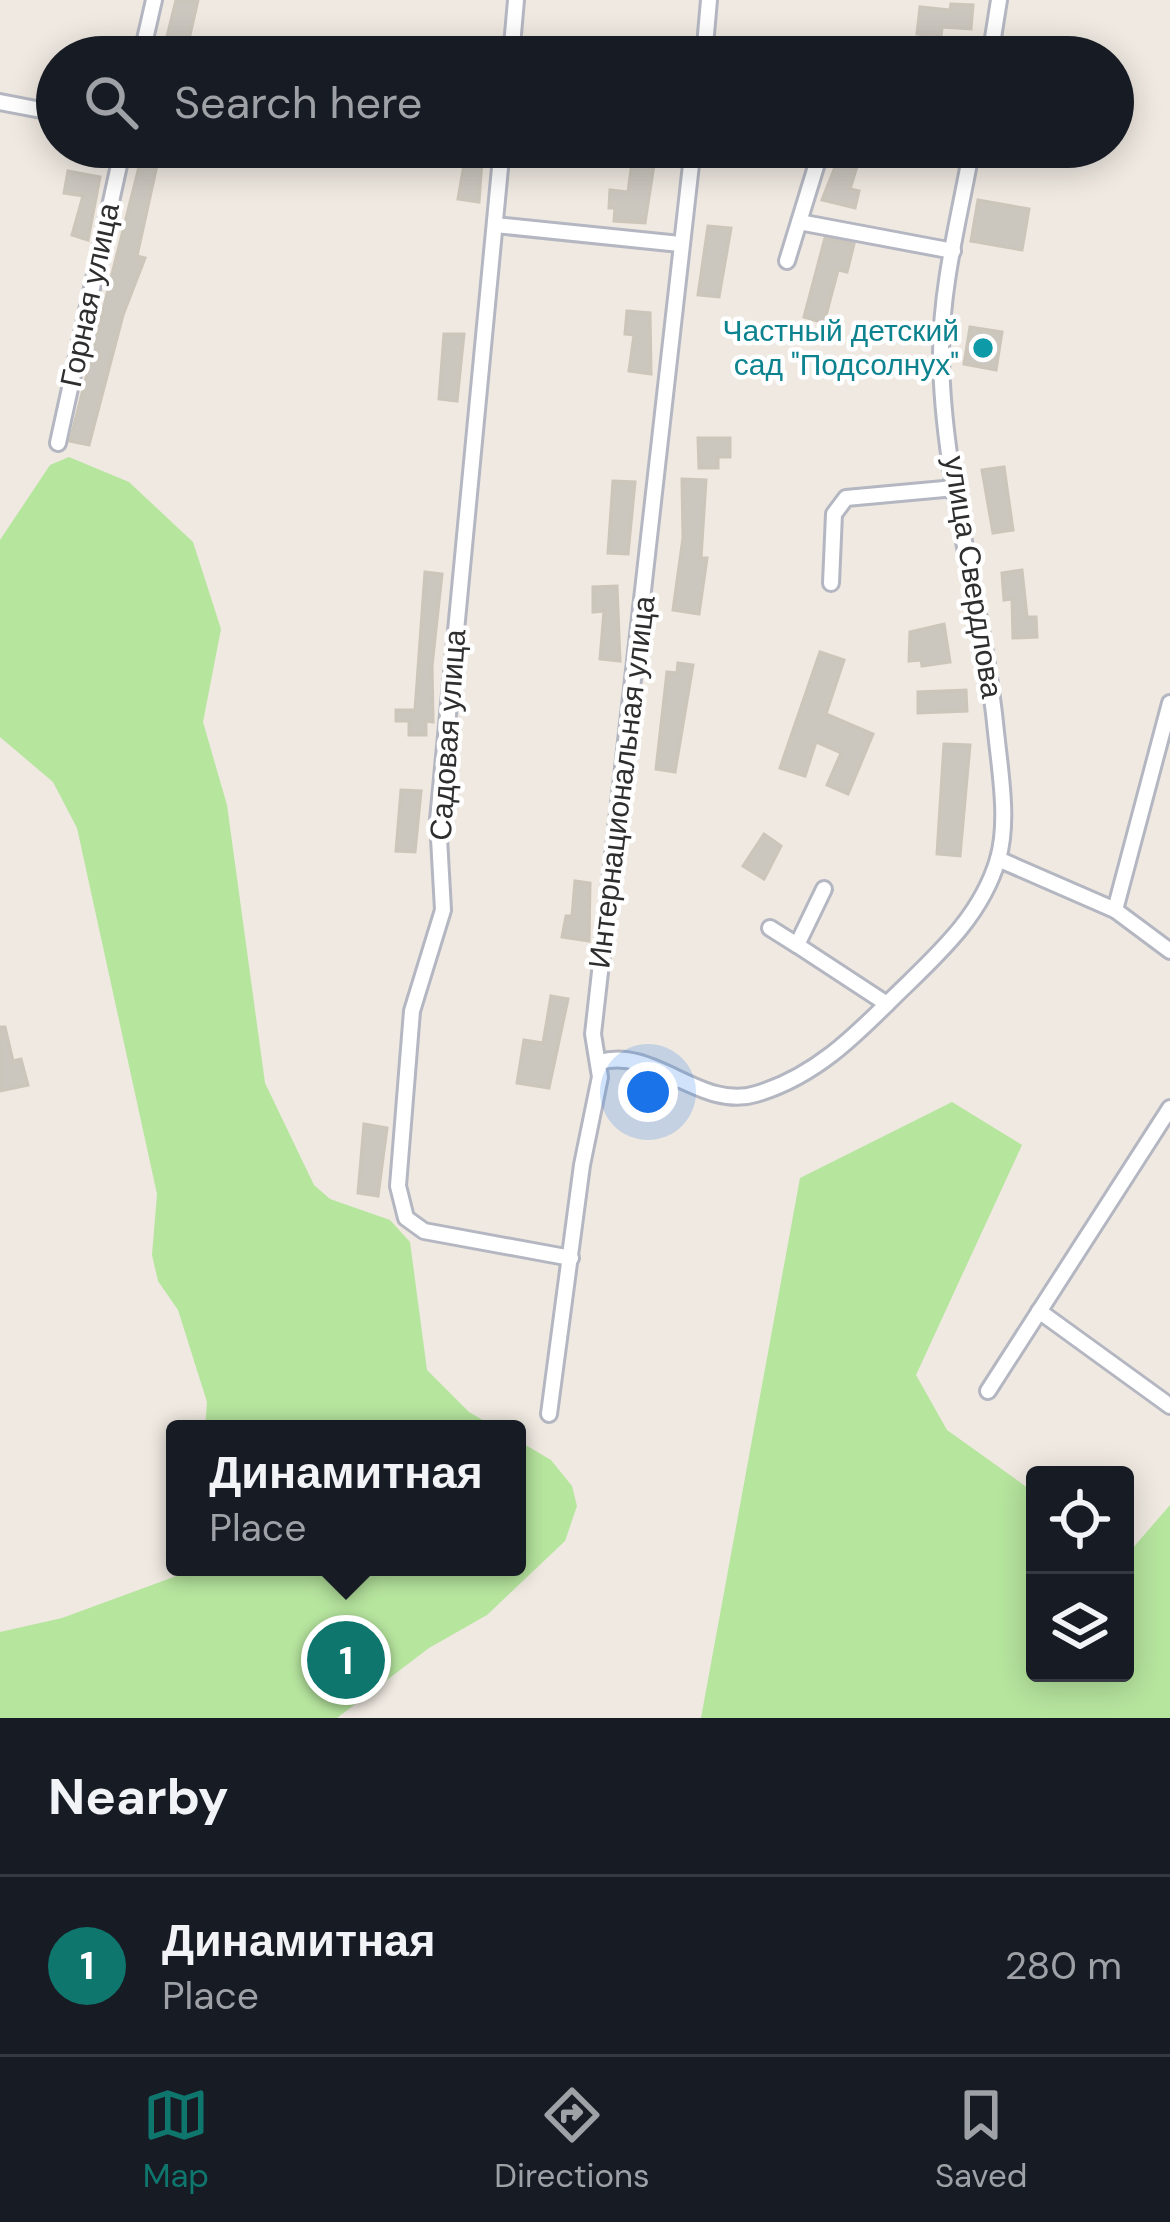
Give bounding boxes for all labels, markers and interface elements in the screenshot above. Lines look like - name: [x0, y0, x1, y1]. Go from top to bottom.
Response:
- search box: [36, 36, 1134, 168]
- icon: search: [78, 69, 144, 135]
- text: Search here: [174, 73, 422, 132]
- street label: Горная улица: [51, 199, 128, 391]
- place label: Частный детский сад "Подсолнух": [722, 311, 959, 384]
- marker: Частный детский сад "Подсолнух": [970, 335, 996, 361]
- street label: улица Свердлова: [935, 453, 1012, 701]
- street label: Интернациональная улица: [579, 593, 664, 970]
- street label: Садовая улица: [421, 628, 474, 842]
- your location: [618, 1062, 678, 1122]
- popup: [166, 1420, 526, 1576]
- text: Динамитная: [209, 1443, 483, 1502]
- map controls: [1026, 1466, 1134, 1682]
- button: locate: [1026, 1466, 1134, 1574]
- text: Place: [209, 1502, 306, 1553]
- button: layers: [1026, 1574, 1134, 1682]
- pin: 1: [307, 1615, 385, 1705]
- text: Nearby: [48, 1763, 229, 1830]
- text: Динамитная: [162, 1911, 435, 1970]
- text: 1: [80, 1940, 94, 1991]
- text: 280 m: [1005, 1940, 1122, 1991]
- text: Place: [162, 1970, 259, 2021]
- tab: Map: [143, 2082, 209, 2197]
- tab: Directions: [494, 2082, 650, 2197]
- tab: Saved: [935, 2082, 1027, 2197]

